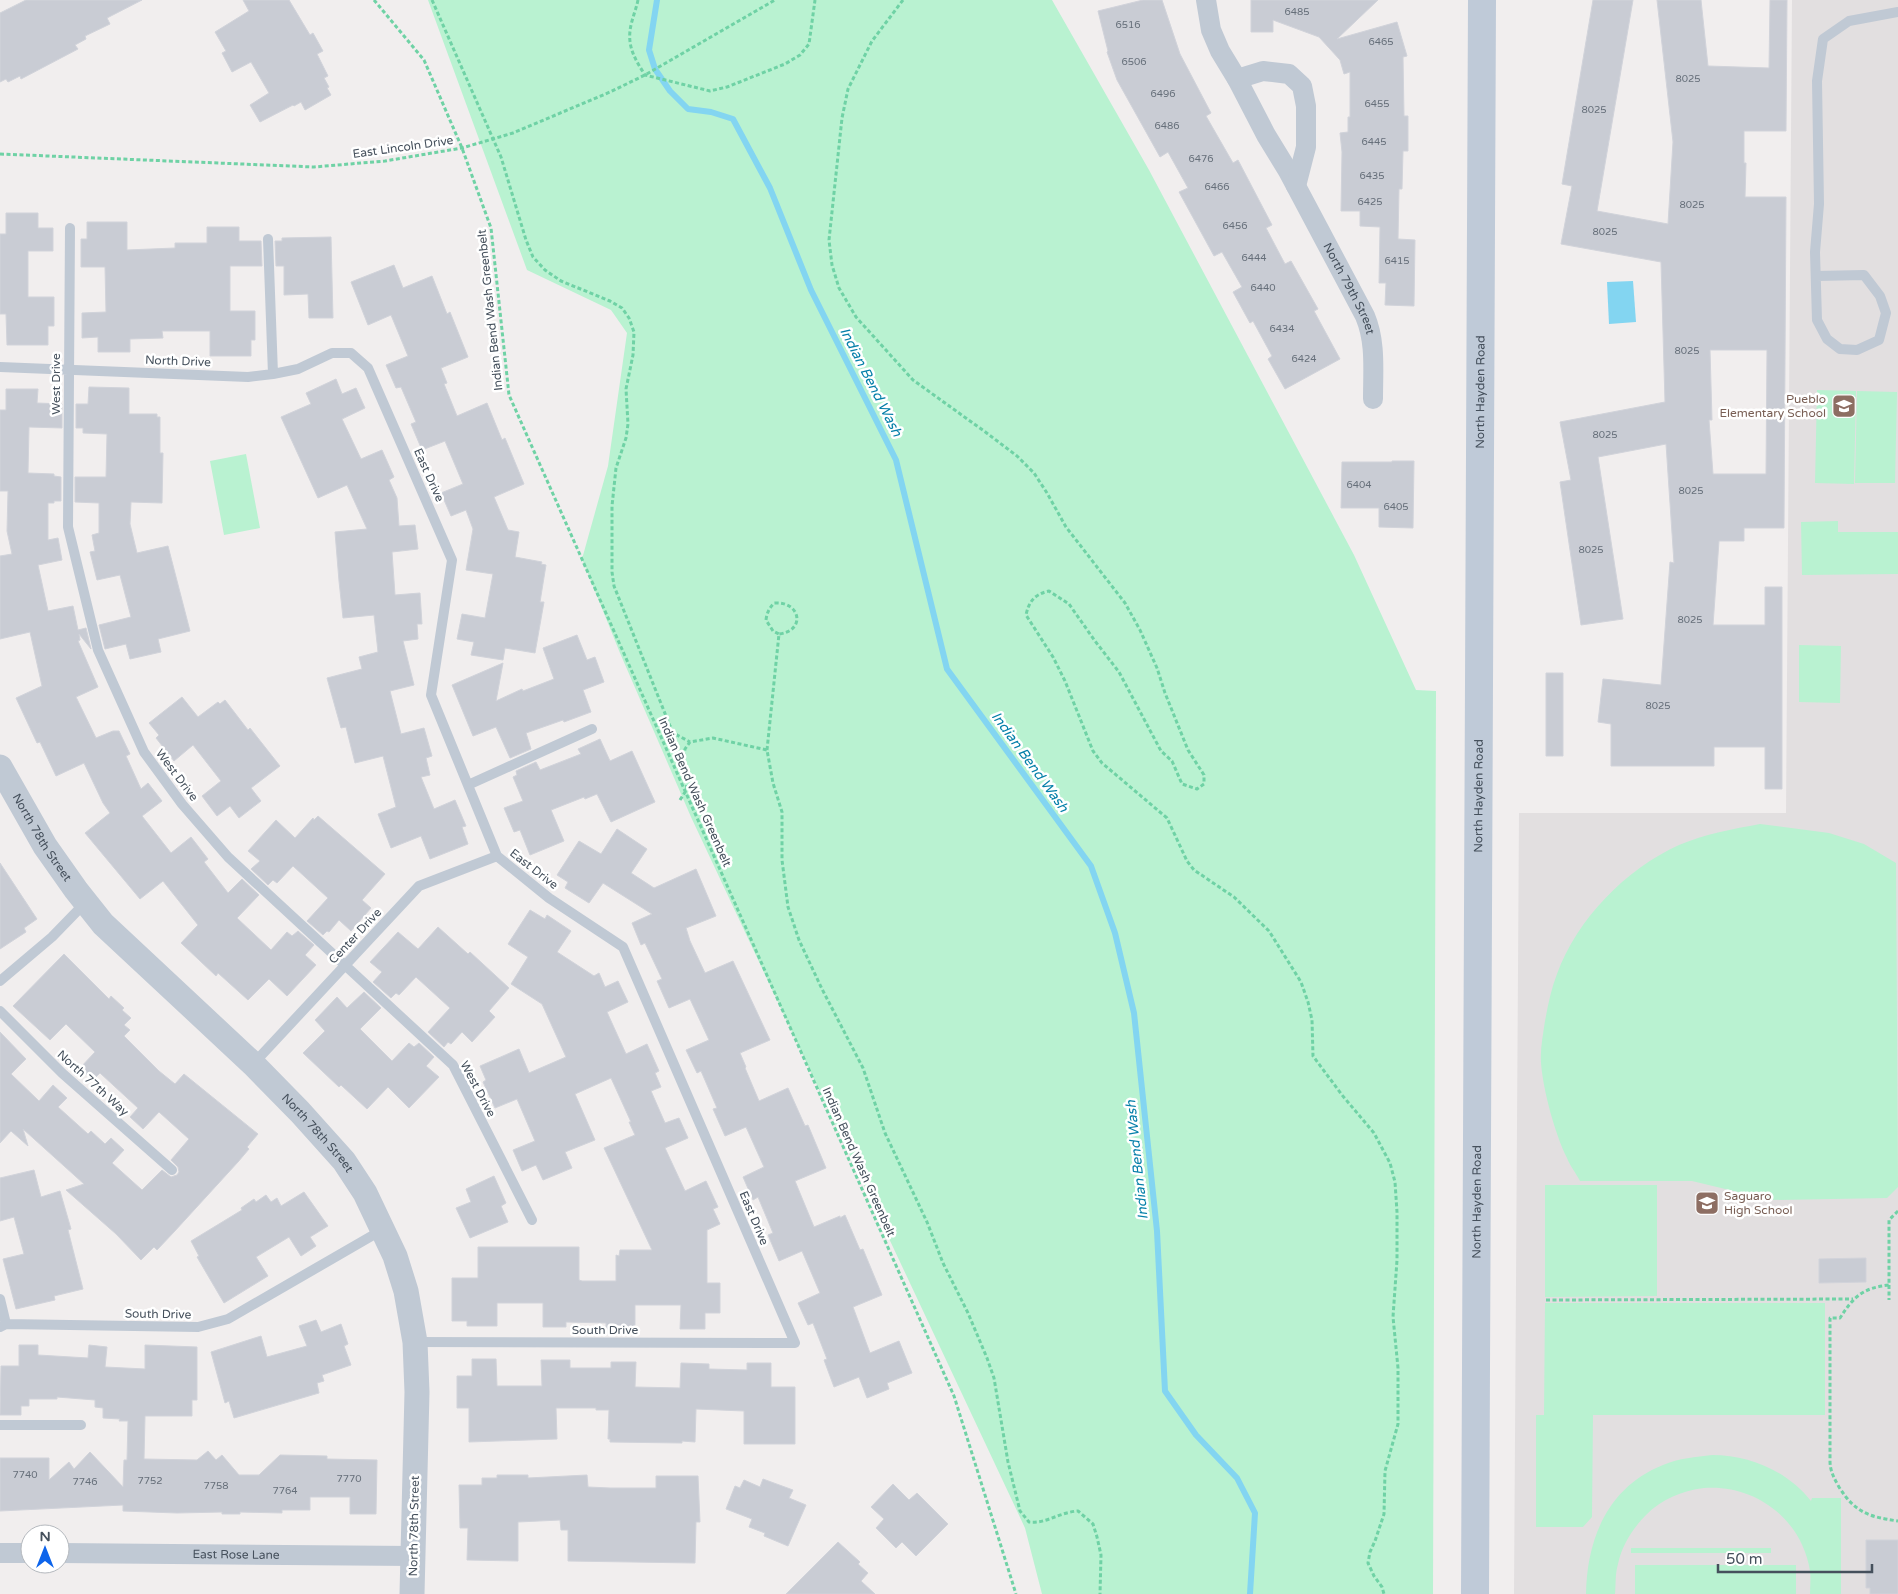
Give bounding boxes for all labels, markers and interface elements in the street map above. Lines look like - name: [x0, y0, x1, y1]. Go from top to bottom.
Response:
- house number: 6485: [1284, 6, 1310, 18]
- house number: 6516: [1115, 19, 1141, 31]
- house number: 6465: [1368, 36, 1394, 48]
- house number: 6506: [1121, 56, 1147, 68]
- house number: 8025: [1675, 73, 1701, 85]
- house number: 6496: [1150, 88, 1176, 100]
- house number: 6455: [1364, 98, 1390, 110]
- house number: 8025: [1581, 104, 1607, 116]
- house number: 6486: [1154, 120, 1180, 132]
- street label: East Lincoln Drive: [352, 133, 454, 161]
- house number: 6445: [1361, 136, 1387, 148]
- house number: 6476: [1188, 153, 1214, 165]
- house number: 6435: [1359, 170, 1385, 182]
- house number: 6466: [1204, 181, 1230, 193]
- house number: 6425: [1357, 196, 1383, 208]
- house number: 8025: [1679, 199, 1705, 211]
- house number: 6456: [1222, 220, 1248, 232]
- house number: 8025: [1592, 226, 1618, 238]
- street label: Indian Bend Wash Greenbelt: [475, 228, 505, 391]
- street label: North 79th Street: [1320, 240, 1377, 336]
- house number: 6444: [1241, 252, 1267, 264]
- house number: 6415: [1384, 255, 1410, 267]
- house number: 6440: [1250, 282, 1276, 294]
- house number: 6434: [1269, 323, 1295, 335]
- water label: Indian Bend Wash: [836, 325, 906, 440]
- street label: North Hayden Road: [1473, 335, 1488, 449]
- house number: 8025: [1674, 345, 1700, 357]
- street label: West Drive: [49, 353, 63, 415]
- street label: North Drive: [145, 353, 211, 369]
- house number: 6424: [1291, 353, 1317, 365]
- place label: Pueblo Elementary School: [1719, 392, 1826, 420]
- school or university icon: Pueblo Elementary School: [1831, 393, 1857, 419]
- house number: 8025: [1592, 429, 1618, 441]
- street label: East Drive: [411, 446, 447, 504]
- house number: 6404: [1346, 479, 1372, 491]
- house number: 8025: [1678, 485, 1704, 497]
- house number: 6405: [1383, 501, 1409, 513]
- house number: 8025: [1578, 544, 1604, 556]
- house number: 8025: [1677, 614, 1703, 626]
- house number: 8025: [1645, 700, 1671, 712]
- water label: Indian Bend Wash: [988, 708, 1072, 816]
- street label: Indian Bend Wash Greenbelt: [656, 715, 735, 869]
- street label: North Hayden Road: [1471, 739, 1486, 853]
- street label: West Drive: [153, 746, 201, 804]
- street label: North 78th Street: [10, 791, 75, 884]
- street label: East Drive: [507, 846, 561, 892]
- street label: Center Drive: [326, 905, 384, 967]
- street label: North 77th Way: [54, 1047, 132, 1119]
- street label: West Drive: [457, 1059, 499, 1120]
- street label: Indian Bend Wash Greenbelt: [820, 1085, 899, 1239]
- street label: North 78th Street: [279, 1091, 357, 1175]
- water label: Indian Bend Wash: [1122, 1099, 1152, 1221]
- street label: North Hayden Road: [1469, 1145, 1484, 1259]
- street label: East Drive: [736, 1189, 772, 1247]
- place label: Saguaro High School: [1724, 1189, 1793, 1217]
- school or university icon: Saguaro High School: [1694, 1190, 1720, 1216]
- street label: South Drive: [125, 1306, 192, 1322]
- street label: South Drive: [572, 1323, 638, 1337]
- house number: 7740: [12, 1469, 38, 1481]
- house number: 7770: [336, 1473, 362, 1485]
- house number: 7752: [137, 1475, 163, 1487]
- street label: North 78th Street: [406, 1475, 422, 1576]
- house number: 7746: [72, 1476, 98, 1488]
- house number: 7758: [203, 1480, 229, 1492]
- house number: 7764: [272, 1485, 298, 1497]
- north arrow: [20, 1524, 70, 1574]
- text: N: [39, 1528, 51, 1545]
- scale bar: [1718, 1542, 1872, 1574]
- street label: East Rose Lane: [192, 1547, 280, 1562]
- text: 50 m: [1726, 1550, 1763, 1568]

